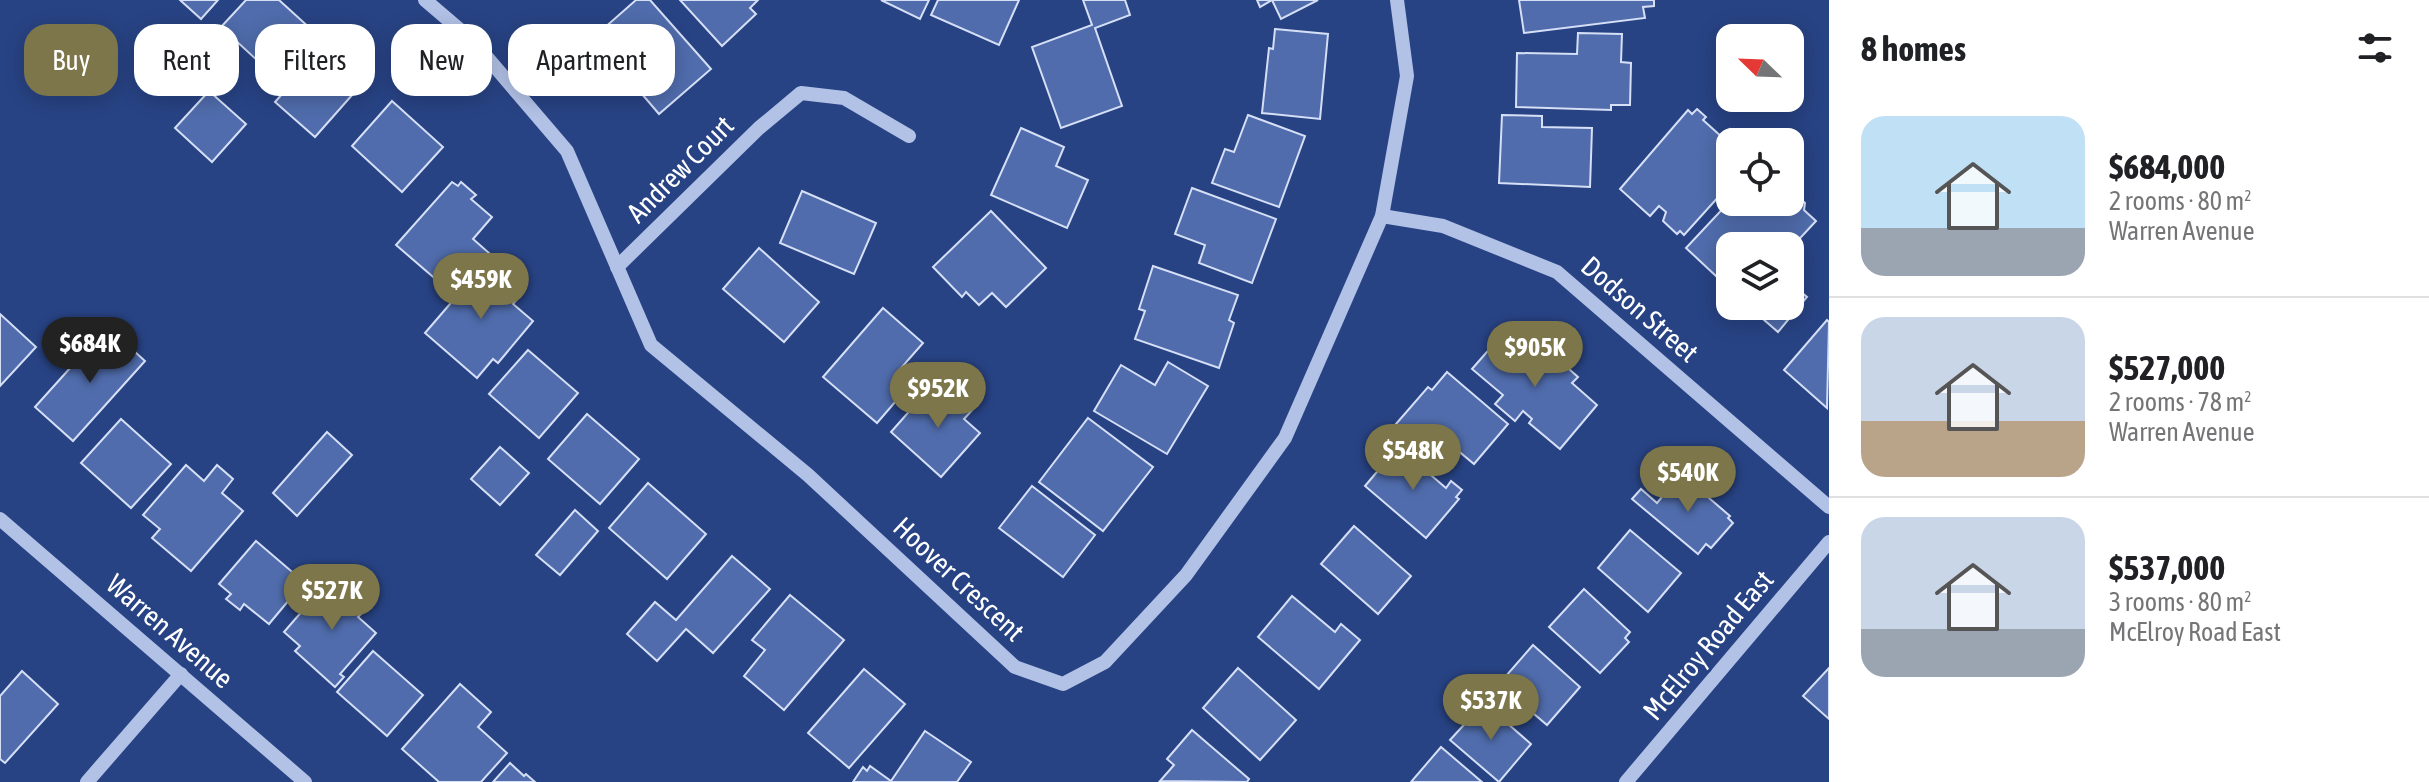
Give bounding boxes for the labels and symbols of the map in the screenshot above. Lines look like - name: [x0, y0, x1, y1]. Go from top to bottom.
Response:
- north arrow: [1716, 24, 1804, 112]
- street label: Andrew Court: [620, 109, 740, 229]
- street label: Dodson Street: [1575, 250, 1705, 368]
- pin: $459K: [425, 253, 537, 321]
- pin: $684K: [34, 317, 146, 385]
- pin: $905K: [1479, 321, 1591, 389]
- pin: $952K: [882, 362, 994, 430]
- pin: $548K: [1357, 424, 1469, 492]
- pin: $540K: [1632, 446, 1744, 514]
- street label: Hoover Crescent: [887, 511, 1031, 647]
- pin: $527K: [276, 564, 388, 632]
- street label: McElroy Road East: [1636, 564, 1780, 726]
- street label: Warren Avenue: [100, 568, 240, 694]
- pin: $537K: [1435, 674, 1547, 742]

